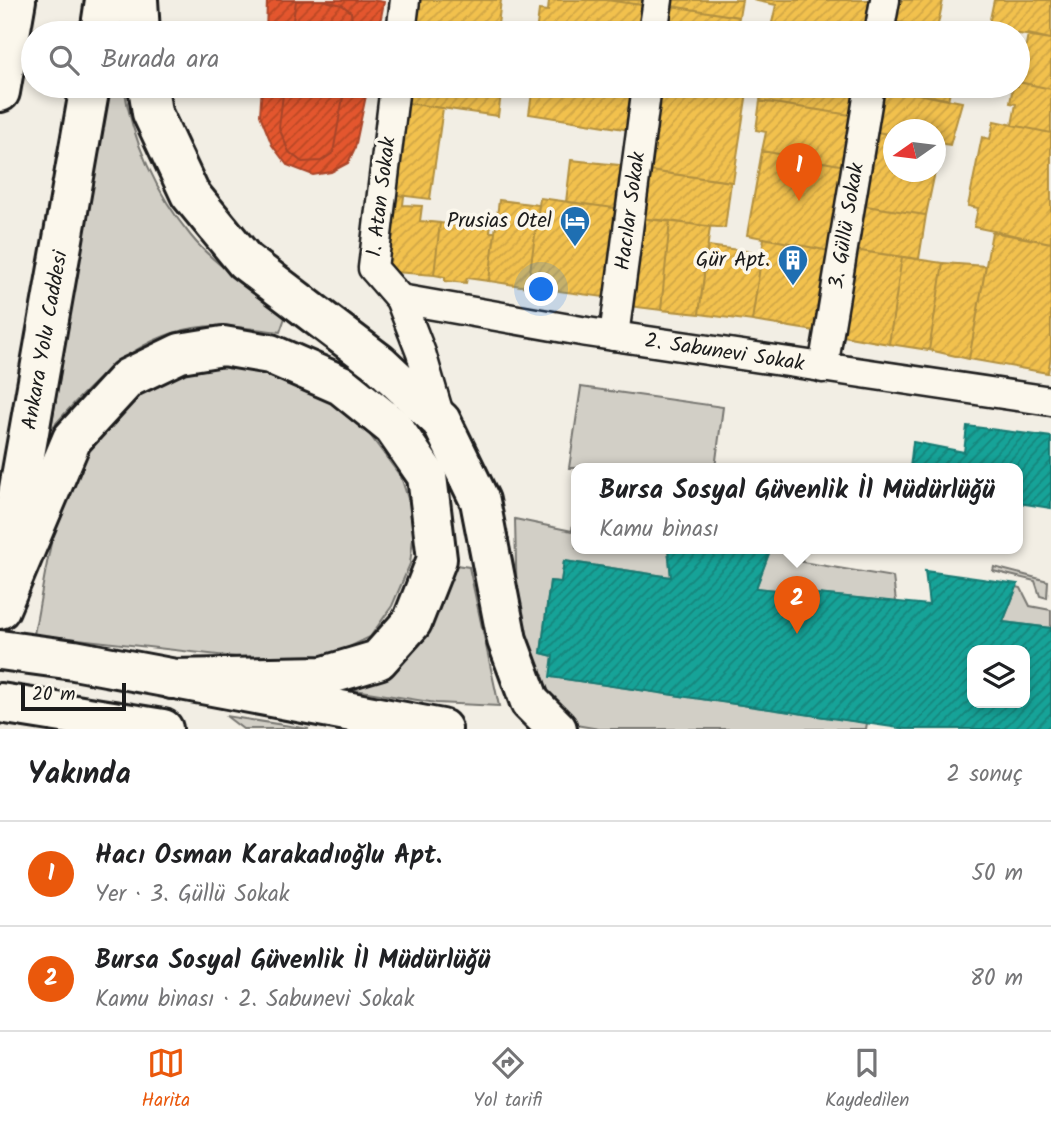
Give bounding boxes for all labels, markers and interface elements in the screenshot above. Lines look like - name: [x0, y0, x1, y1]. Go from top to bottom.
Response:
- search box: [21, 21, 1030, 98]
- text: Burada ara: [101, 39, 219, 81]
- icon: search: [45, 41, 83, 79]
- north arrow: [883, 119, 946, 182]
- street label: 1. Atan Sokak: [358, 135, 406, 259]
- pin: 1: [776, 143, 822, 201]
- street label: Hacılar Sokak: [606, 150, 655, 272]
- street label: 3. Güllü Sokak: [820, 160, 873, 291]
- hotel icon: Prusias Otel: [558, 204, 592, 248]
- place label: Prusias Otel: [447, 205, 552, 238]
- building icon: Gür Apt.: [776, 243, 810, 287]
- place label: Gür Apt.: [696, 244, 770, 277]
- street label: Ankara Yolu Caddesi: [13, 247, 77, 432]
- your location: [524, 272, 558, 306]
- street label: 2. Sabunevi Sokak: [643, 324, 807, 381]
- popup: [571, 463, 1023, 554]
- text: Bursa Sosyal Güvenlik İl Müdürlüğü: [599, 470, 995, 512]
- text: Kamu binası: [599, 512, 719, 548]
- pin: 2: [774, 576, 820, 634]
- map controls: [967, 645, 1030, 708]
- button: layers: [967, 645, 1030, 708]
- scale bar: [21, 680, 126, 712]
- text: 20 m: [32, 680, 75, 710]
- text: Yakında: [28, 751, 131, 799]
- text: 2 sonuç: [947, 757, 1023, 793]
- text: Hacı Osman Karakadıoğlu Apt.: [95, 835, 442, 877]
- text: 1: [48, 856, 54, 892]
- text: 50 m: [972, 856, 1023, 892]
- text: Yer · 3. Güllü Sokak: [95, 877, 289, 913]
- text: Bursa Sosyal Güvenlik İl Müdürlüğü: [95, 940, 490, 982]
- text: 2: [44, 961, 58, 997]
- text: 80 m: [970, 961, 1023, 997]
- text: Kamu binası · 2. Sabunevi Sokak: [95, 982, 414, 1018]
- tab: Harita: [141, 1044, 190, 1116]
- tab: Yol tarifi: [473, 1044, 542, 1116]
- tab: Kaydedilen: [825, 1044, 909, 1116]

